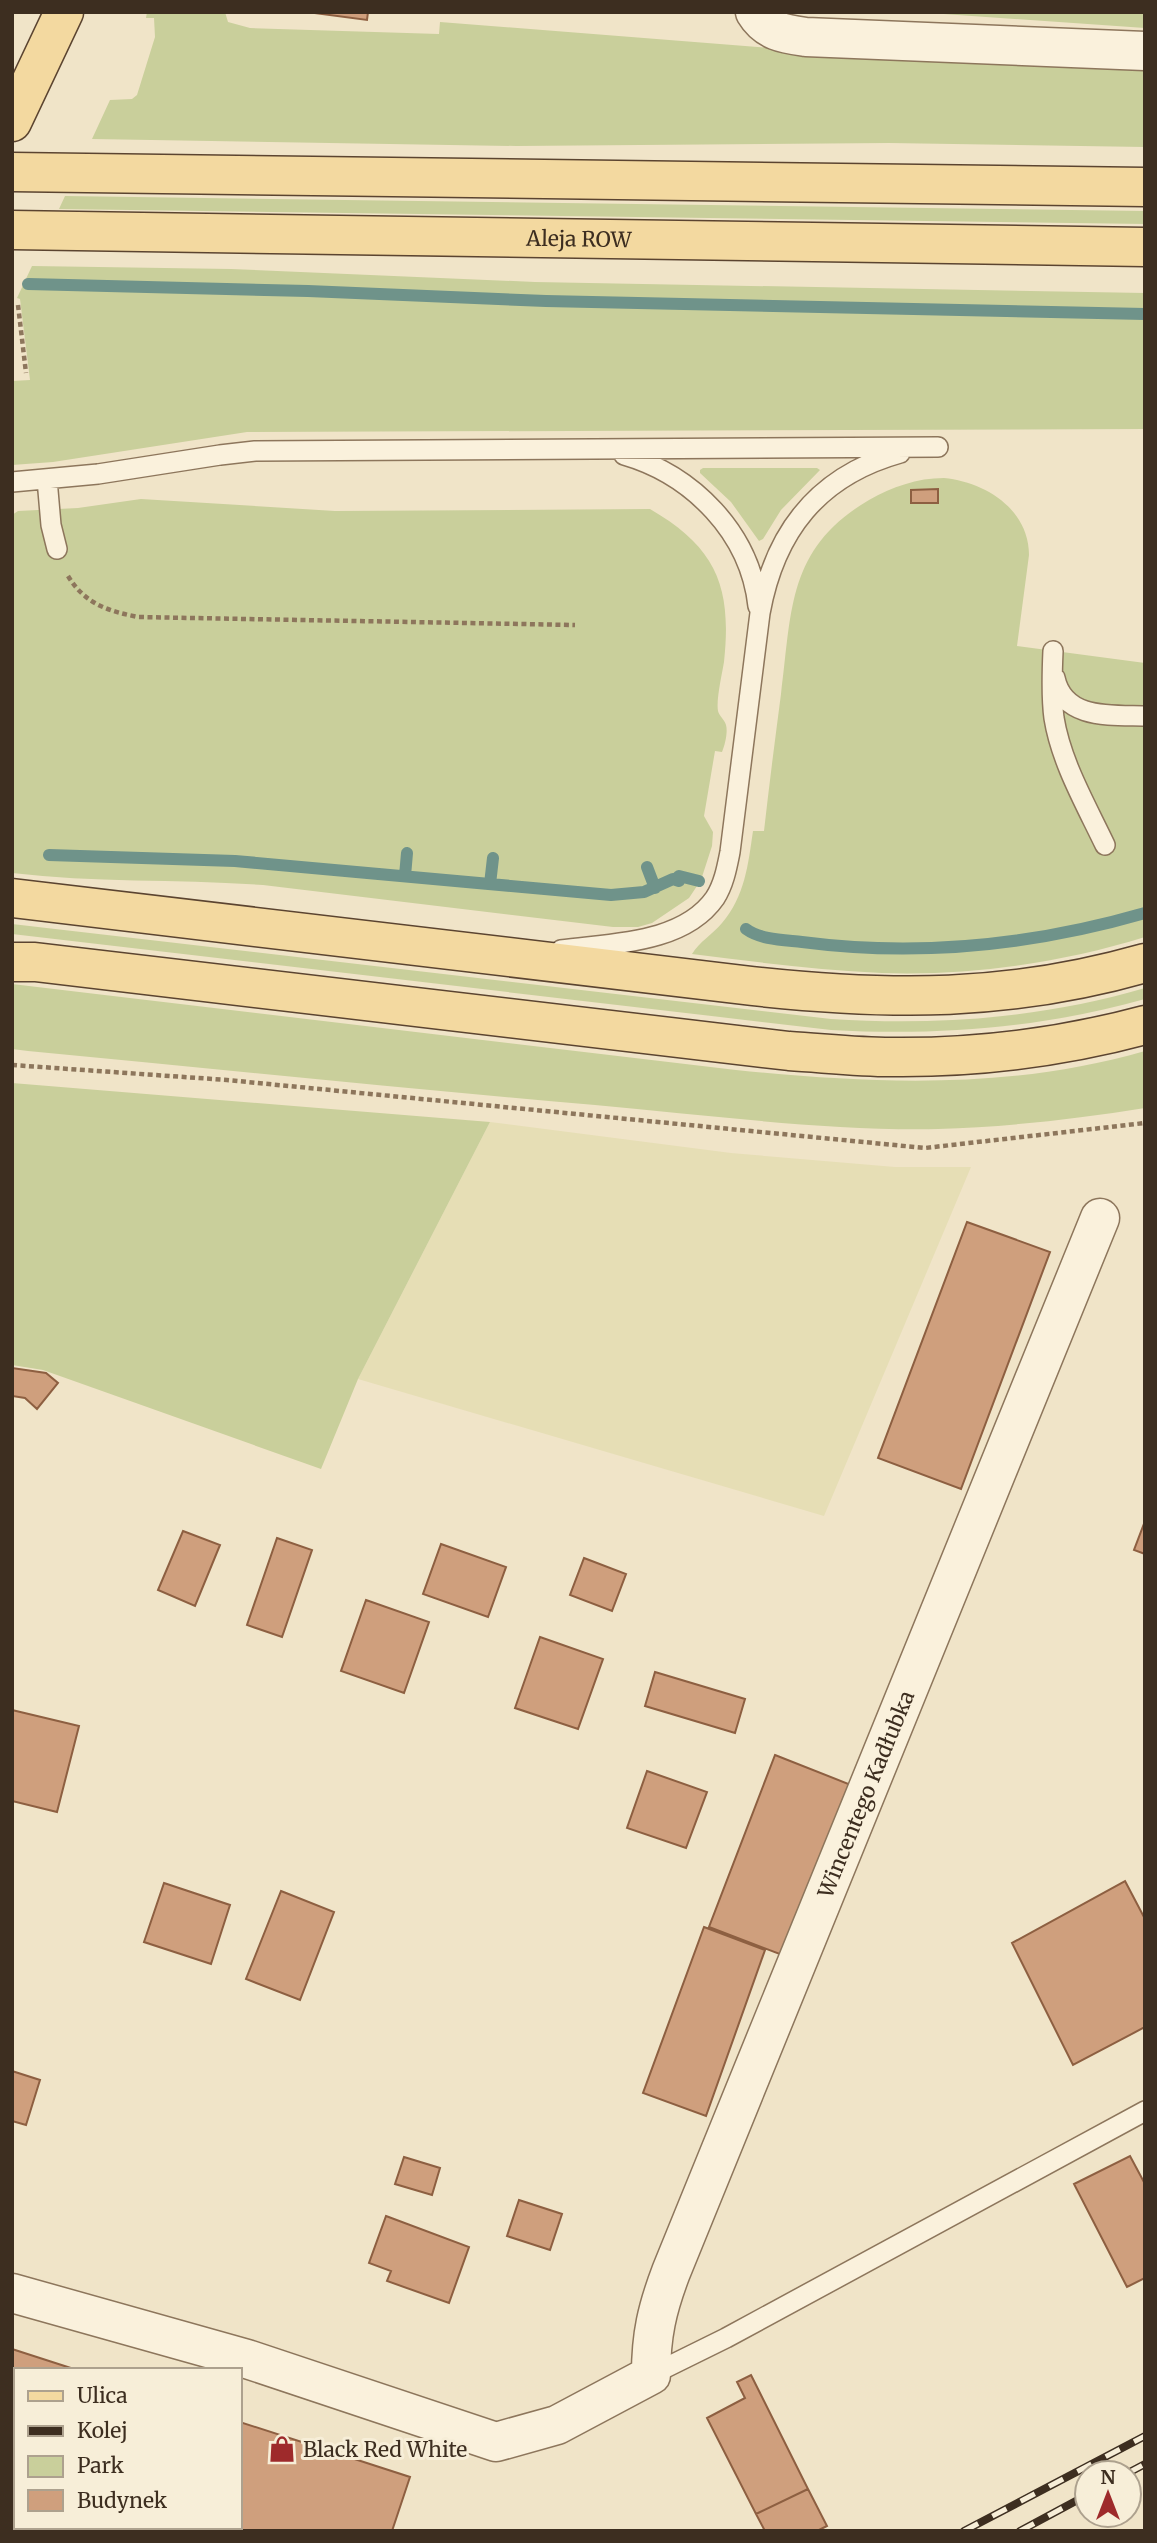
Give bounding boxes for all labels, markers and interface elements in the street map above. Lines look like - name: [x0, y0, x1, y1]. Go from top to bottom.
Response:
- street label: Aleja ROW: [525, 224, 633, 253]
- street label: Wincentego Kadłubka: [811, 1686, 920, 1903]
- legend: [14, 2368, 242, 2529]
- text: Ulica: [77, 2382, 127, 2409]
- text: Kolej: [77, 2417, 128, 2444]
- shop icon: Black Red White: [267, 2434, 297, 2464]
- place label: Black Red White: [303, 2436, 467, 2463]
- text: Park: [77, 2452, 124, 2479]
- north arrow: [1073, 2459, 1143, 2529]
- text: N: [1100, 2465, 1116, 2489]
- text: Budynek: [77, 2487, 168, 2514]

